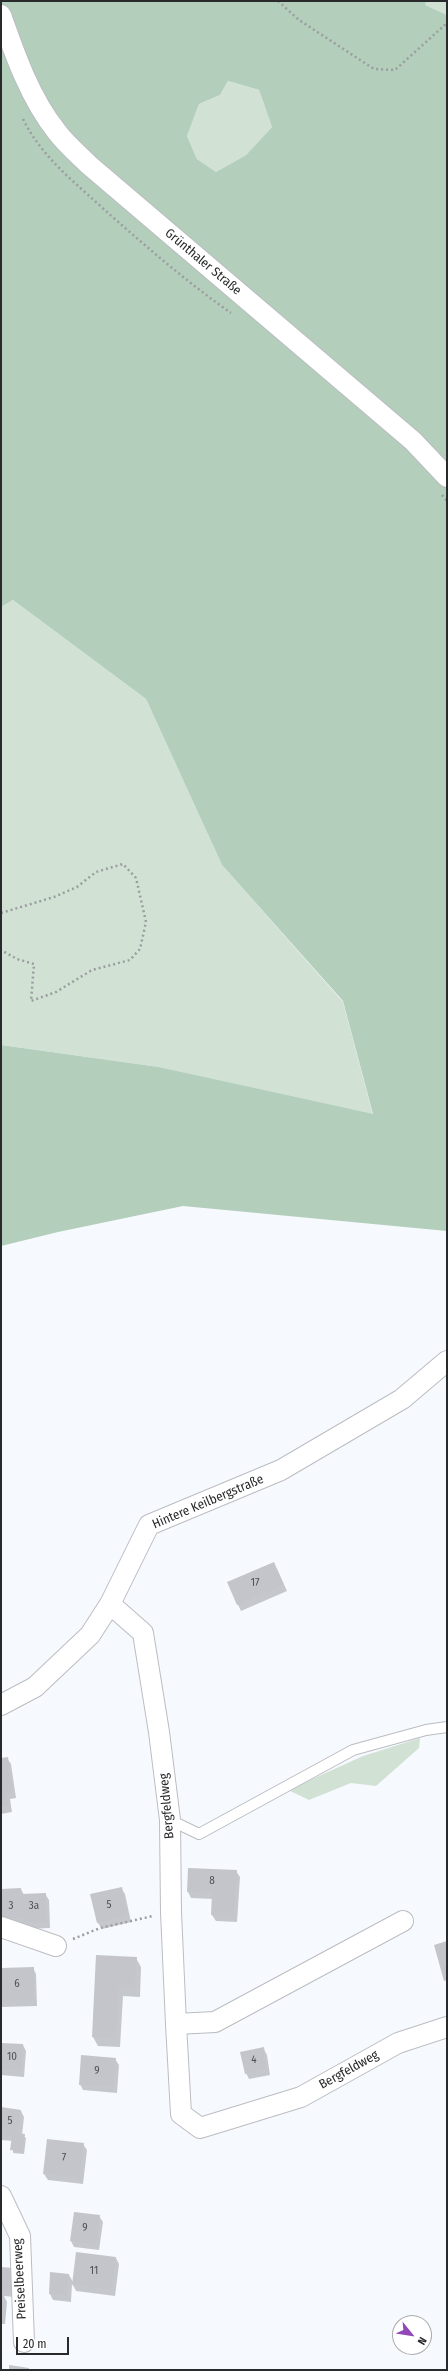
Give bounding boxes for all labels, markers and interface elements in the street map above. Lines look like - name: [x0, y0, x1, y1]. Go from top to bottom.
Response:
- street label: Grünthaler Straße: [162, 226, 244, 298]
- street label: Hintere Keilbergstraße: [150, 1472, 266, 1532]
- house number: 17: [251, 1576, 259, 1590]
- street label: Bergfeldweg: [156, 1773, 178, 1839]
- house number: 8: [209, 1874, 215, 1888]
- house number: 5: [106, 1898, 112, 1912]
- house number: 3: [9, 1899, 13, 1913]
- house number: 3a: [29, 1899, 39, 1913]
- house number: 6: [14, 1977, 20, 1991]
- street label: Bergfeldweg: [317, 2047, 381, 2093]
- house number: 10: [7, 2050, 17, 2064]
- house number: 4: [251, 2053, 257, 2067]
- house number: 9: [94, 2064, 100, 2078]
- house number: 5: [7, 2114, 13, 2128]
- house number: 7: [62, 2151, 66, 2165]
- house number: 9: [82, 2221, 88, 2235]
- street label: Preiselbeerweg: [10, 2238, 30, 2320]
- house number: 11: [90, 2264, 98, 2278]
- north arrow: [392, 2315, 432, 2355]
- scale bar: [18, 2329, 71, 2355]
- text: N: [415, 2335, 429, 2347]
- text: 20 m: [23, 2337, 47, 2351]

